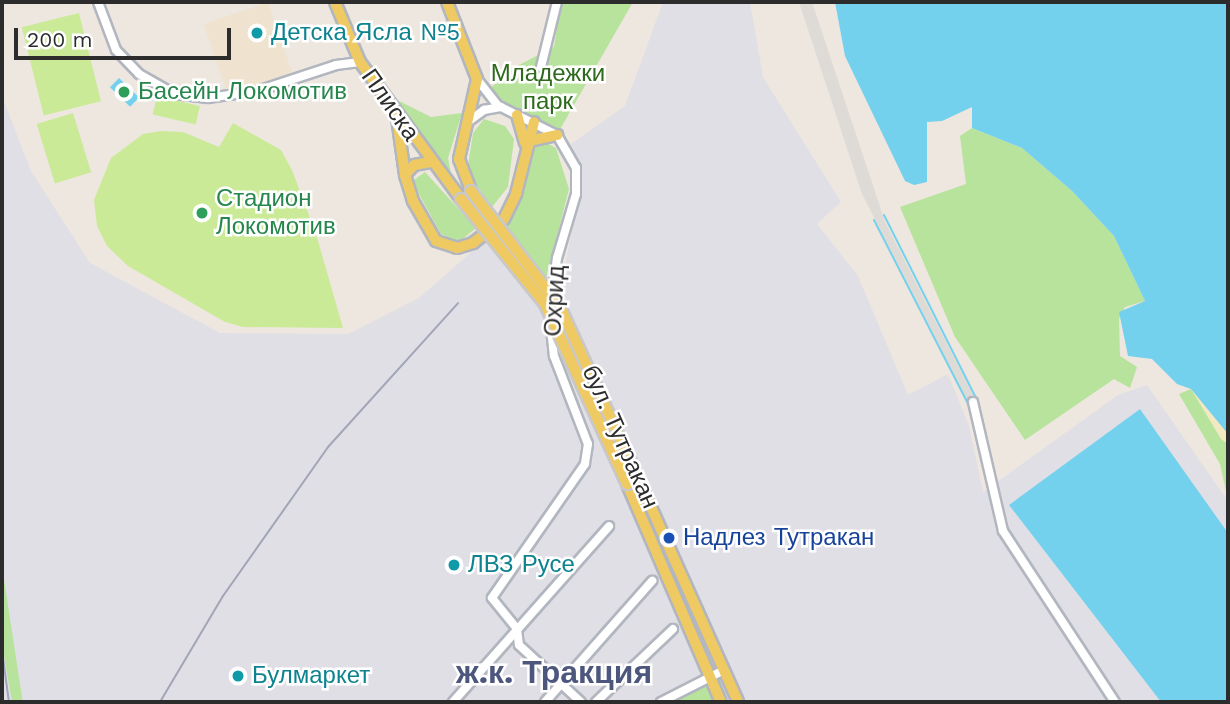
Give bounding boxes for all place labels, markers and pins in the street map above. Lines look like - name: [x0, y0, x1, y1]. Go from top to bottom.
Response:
- place label: Детска Ясла №5: [271, 19, 460, 47]
- marker: Детска Ясла №5: [249, 25, 265, 41]
- place label: Басейн Локомотив: [138, 78, 347, 106]
- marker: Басейн Локомотив: [116, 84, 132, 100]
- place label: Стадион Локомотив: [216, 185, 336, 241]
- marker: Стадион Локомотив: [194, 205, 210, 221]
- place label: Надлез Тутракан: [683, 524, 874, 552]
- marker: Надлез Тутракан: [661, 530, 677, 546]
- place label: ЛВЗ Русе: [468, 551, 575, 579]
- marker: ЛВЗ Русе: [446, 557, 462, 573]
- place label: Булмаркет: [252, 662, 370, 690]
- marker: Булмаркет: [230, 668, 246, 684]

